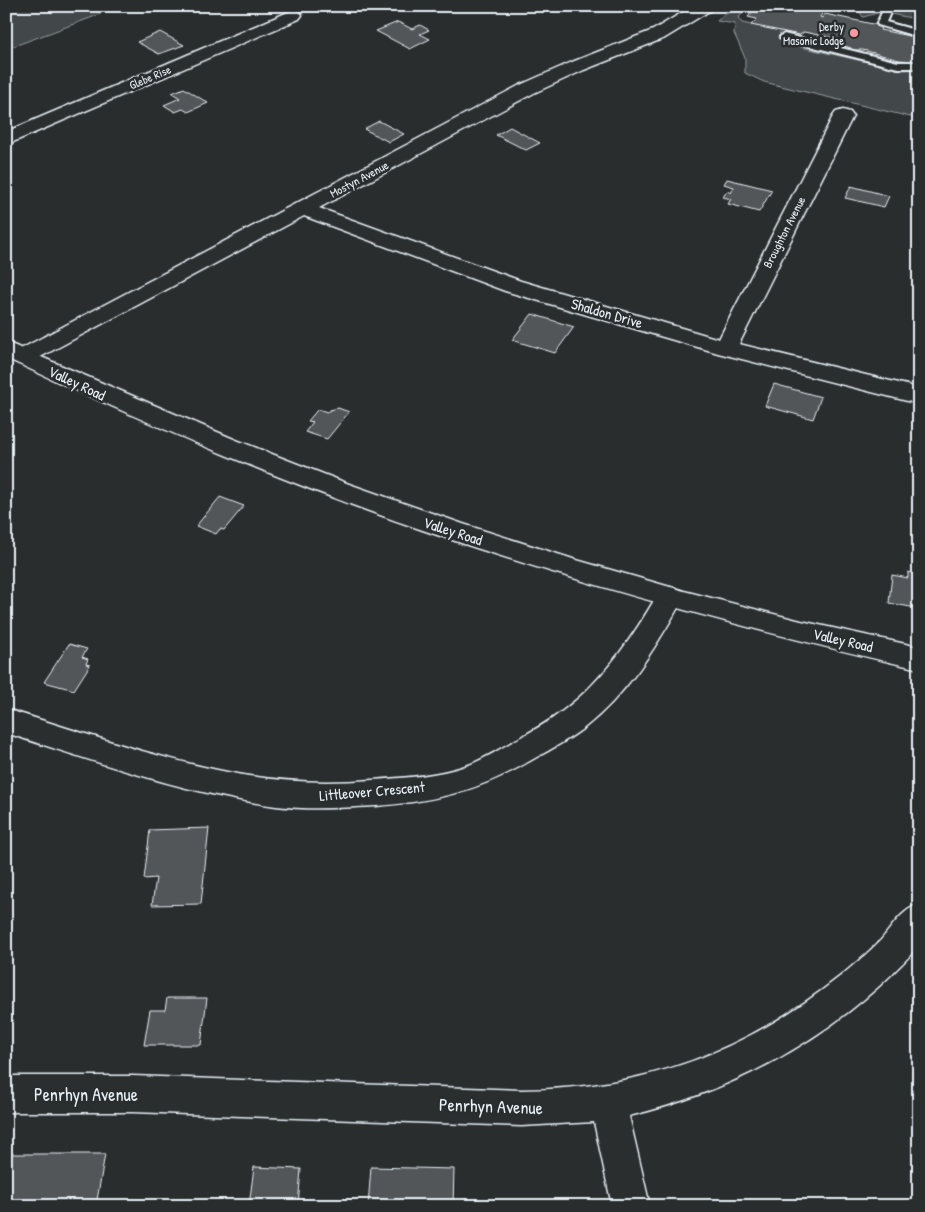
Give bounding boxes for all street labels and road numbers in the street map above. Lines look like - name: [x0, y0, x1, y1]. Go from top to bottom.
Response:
- street label: Glebe Rise: [127, 61, 174, 93]
- street label: Mostyn Avenue: [327, 156, 392, 202]
- street label: Broughton Avenue: [759, 193, 809, 271]
- street label: Shaldon Drive: [569, 293, 645, 333]
- street label: Valley Road: [45, 361, 109, 405]
- street label: Valley Road: [421, 512, 485, 550]
- street label: Valley Road: [811, 623, 875, 657]
- street label: Littleover Crescent: [318, 776, 427, 806]
- street label: Penrhyn Avenue: [34, 1082, 138, 1107]
- street label: Penrhyn Avenue: [439, 1092, 543, 1120]

